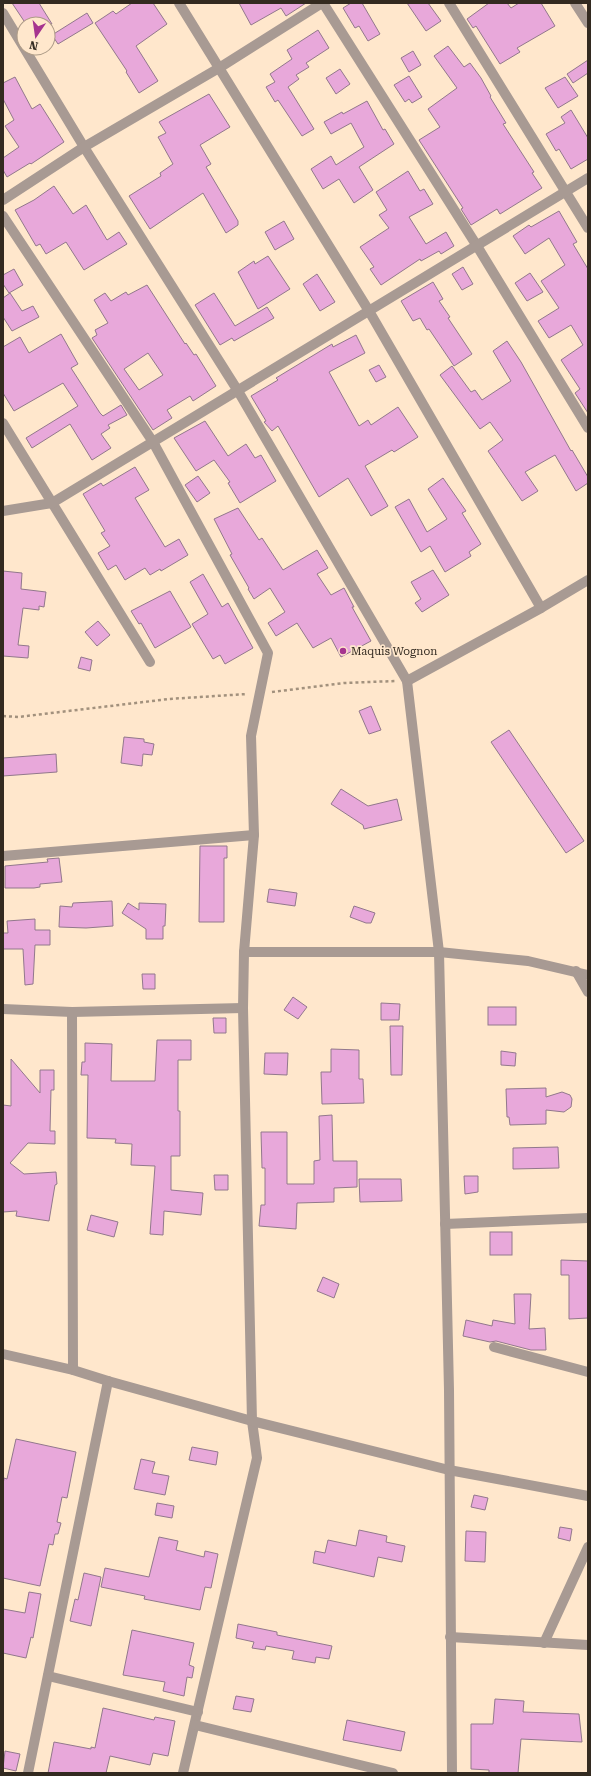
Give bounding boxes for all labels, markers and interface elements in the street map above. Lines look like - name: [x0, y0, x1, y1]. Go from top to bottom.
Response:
- north arrow: [16, 16, 56, 56]
- text: N: [28, 38, 39, 53]
- place label: Maquis Wognon: [351, 645, 437, 658]
- marker: Maquis Wognon: [338, 646, 348, 656]

